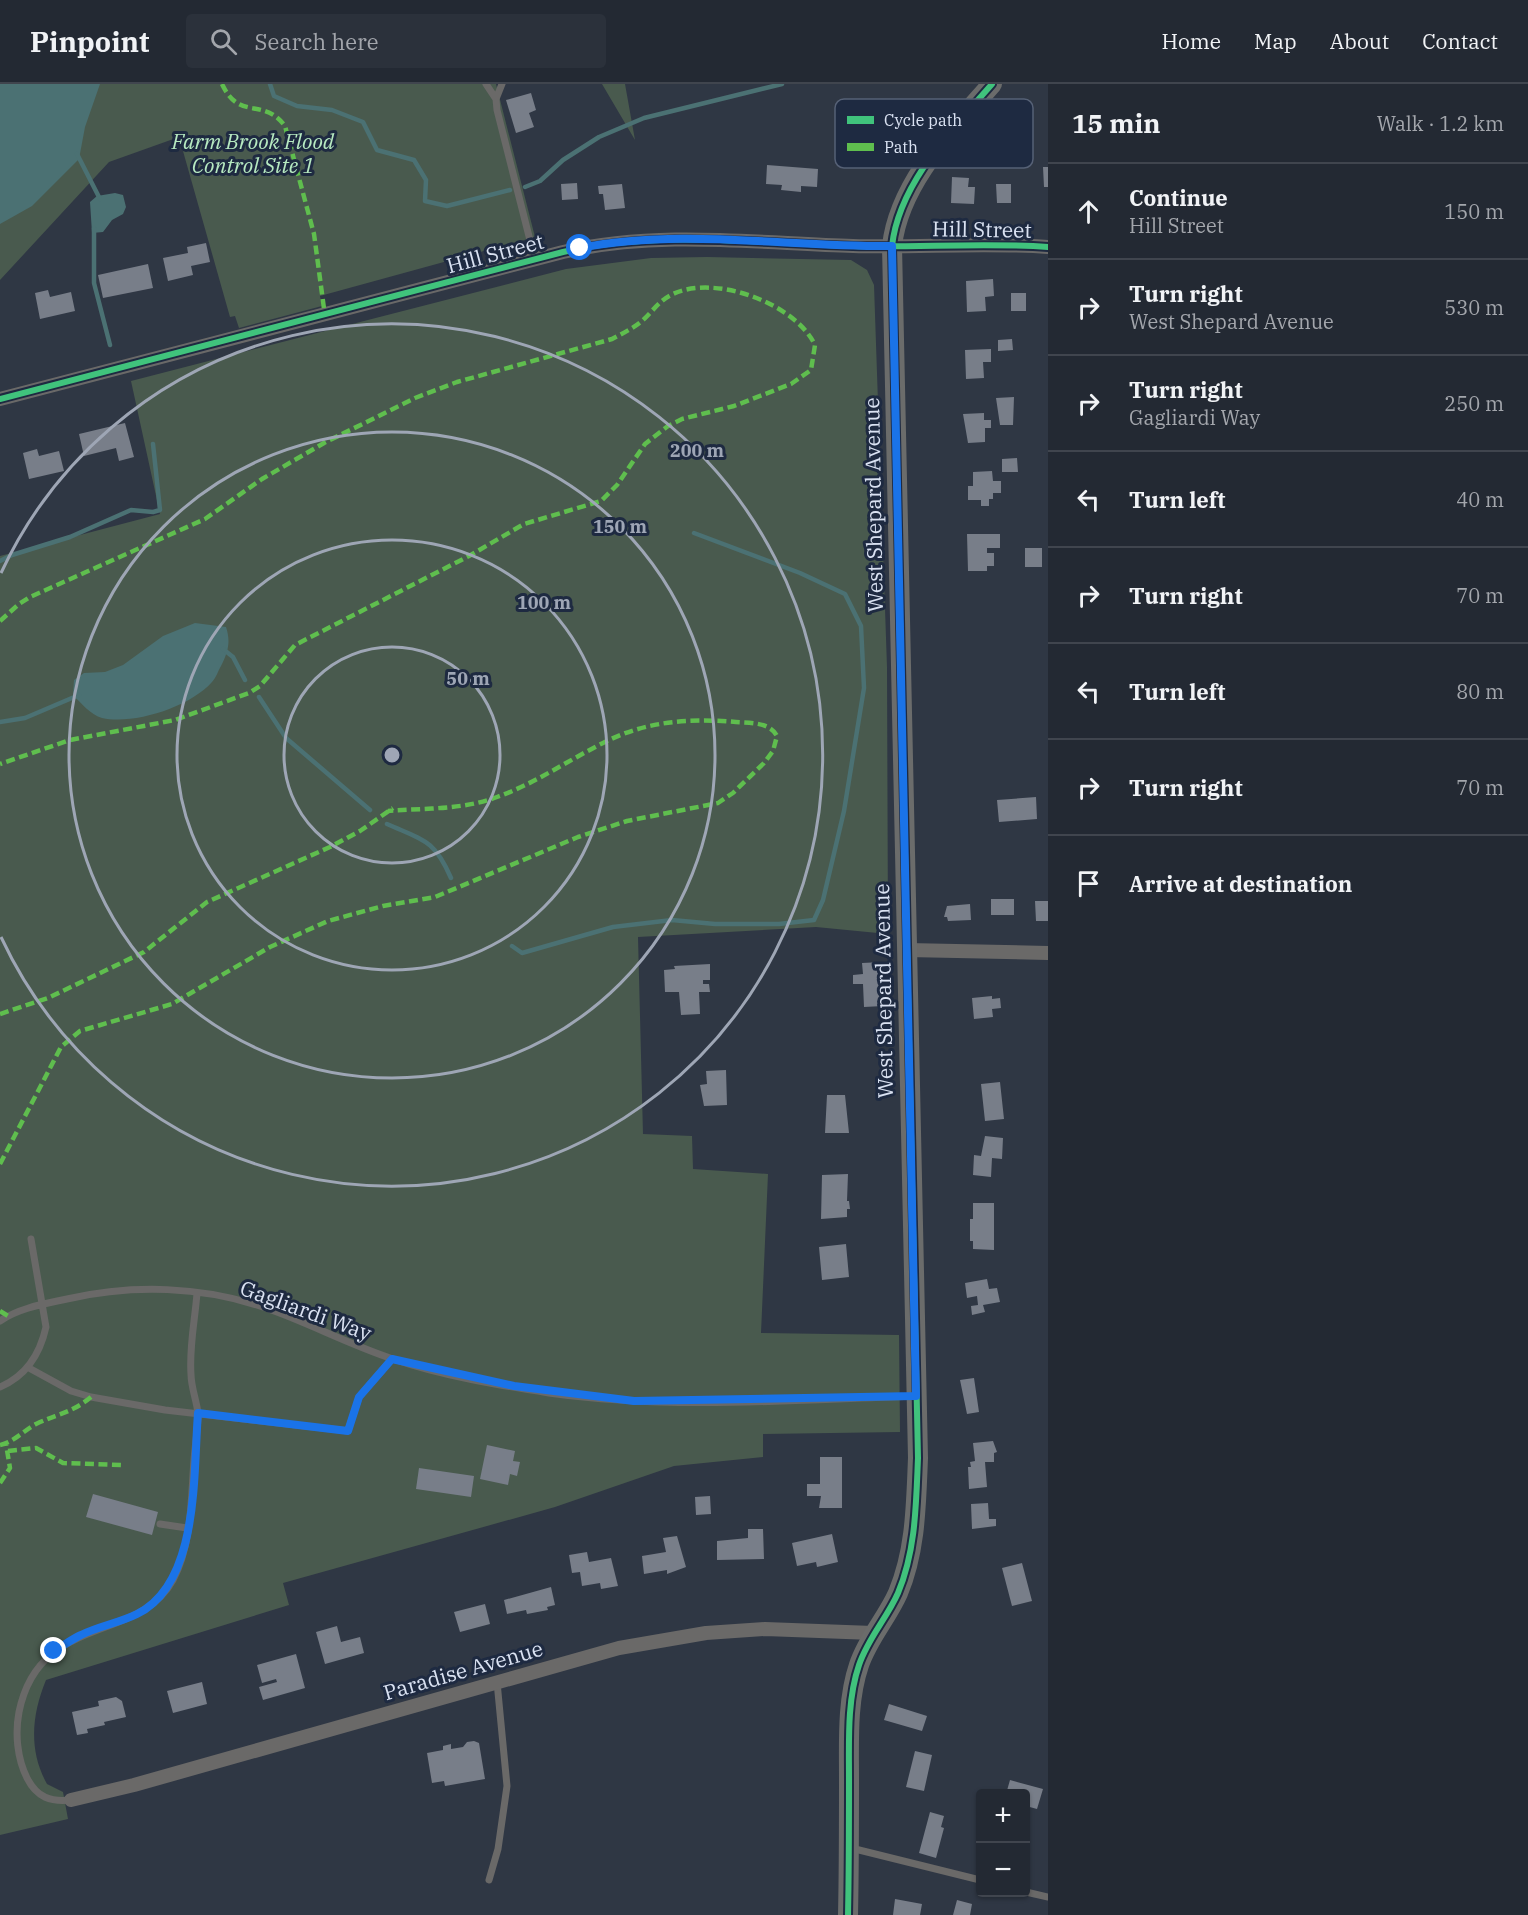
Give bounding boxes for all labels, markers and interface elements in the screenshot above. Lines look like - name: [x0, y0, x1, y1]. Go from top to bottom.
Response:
- search box: [186, 14, 606, 68]
- text: Pinpoint: [30, 23, 150, 60]
- icon: search: [207, 25, 240, 58]
- text: Search here: [255, 27, 378, 56]
- text: Home: [1161, 27, 1221, 55]
- text: Map: [1254, 27, 1297, 55]
- text: About: [1330, 27, 1389, 55]
- text: Contact: [1422, 27, 1498, 55]
- legend: [835, 99, 1033, 168]
- text: 15 min: [1072, 106, 1160, 140]
- text: Cycle path: [884, 110, 962, 130]
- text: Walk · 1.2 km: [1377, 110, 1504, 137]
- park label: Farm Brook Flood Control Site 1: [171, 127, 335, 179]
- text: Path: [884, 137, 918, 157]
- text: Continue: [1129, 183, 1228, 212]
- icon: ahead: [1072, 195, 1105, 228]
- text: 150 m: [1444, 198, 1504, 225]
- text: Hill Street: [1129, 212, 1224, 239]
- street label: Hill Street: [932, 214, 1032, 244]
- street label: Hill Street: [443, 227, 547, 279]
- route start: [566, 234, 592, 260]
- text: Turn right: [1129, 279, 1243, 308]
- icon: right: [1072, 291, 1105, 324]
- text: 530 m: [1444, 294, 1504, 321]
- text: West Shepard Avenue: [1129, 308, 1334, 335]
- text: Turn right: [1129, 375, 1243, 404]
- icon: right: [1072, 387, 1105, 420]
- text: 250 m: [1444, 390, 1504, 417]
- street label: West Shepard Avenue: [857, 397, 889, 613]
- text: Gagliardi Way: [1129, 404, 1260, 431]
- text: 200 m: [670, 439, 725, 462]
- icon: left: [1072, 483, 1105, 516]
- text: Turn left: [1129, 485, 1225, 514]
- text: 40 m: [1456, 486, 1504, 513]
- text: 150 m: [593, 515, 648, 538]
- icon: right: [1072, 579, 1105, 612]
- text: Turn right: [1129, 581, 1243, 610]
- text: 70 m: [1456, 582, 1504, 609]
- text: 100 m: [517, 591, 572, 614]
- text: 50 m: [446, 667, 490, 690]
- icon: left: [1072, 675, 1105, 708]
- text: Turn left: [1129, 677, 1225, 706]
- text: 80 m: [1456, 678, 1504, 705]
- centre of rings: [382, 745, 402, 765]
- icon: right: [1072, 771, 1105, 804]
- text: Turn right: [1129, 773, 1243, 802]
- text: 70 m: [1456, 774, 1504, 801]
- icon: arrive: [1072, 867, 1105, 900]
- text: Arrive at destination: [1129, 869, 1352, 898]
- street label: West Shepard Avenue: [867, 883, 899, 1099]
- street label: Gagliardi Way: [237, 1273, 376, 1347]
- street label: Paradise Avenue: [380, 1634, 546, 1706]
- route end: [40, 1637, 66, 1663]
- map controls: [976, 1789, 1030, 1897]
- button: +: [976, 1789, 1030, 1843]
- button: −: [976, 1843, 1030, 1897]

